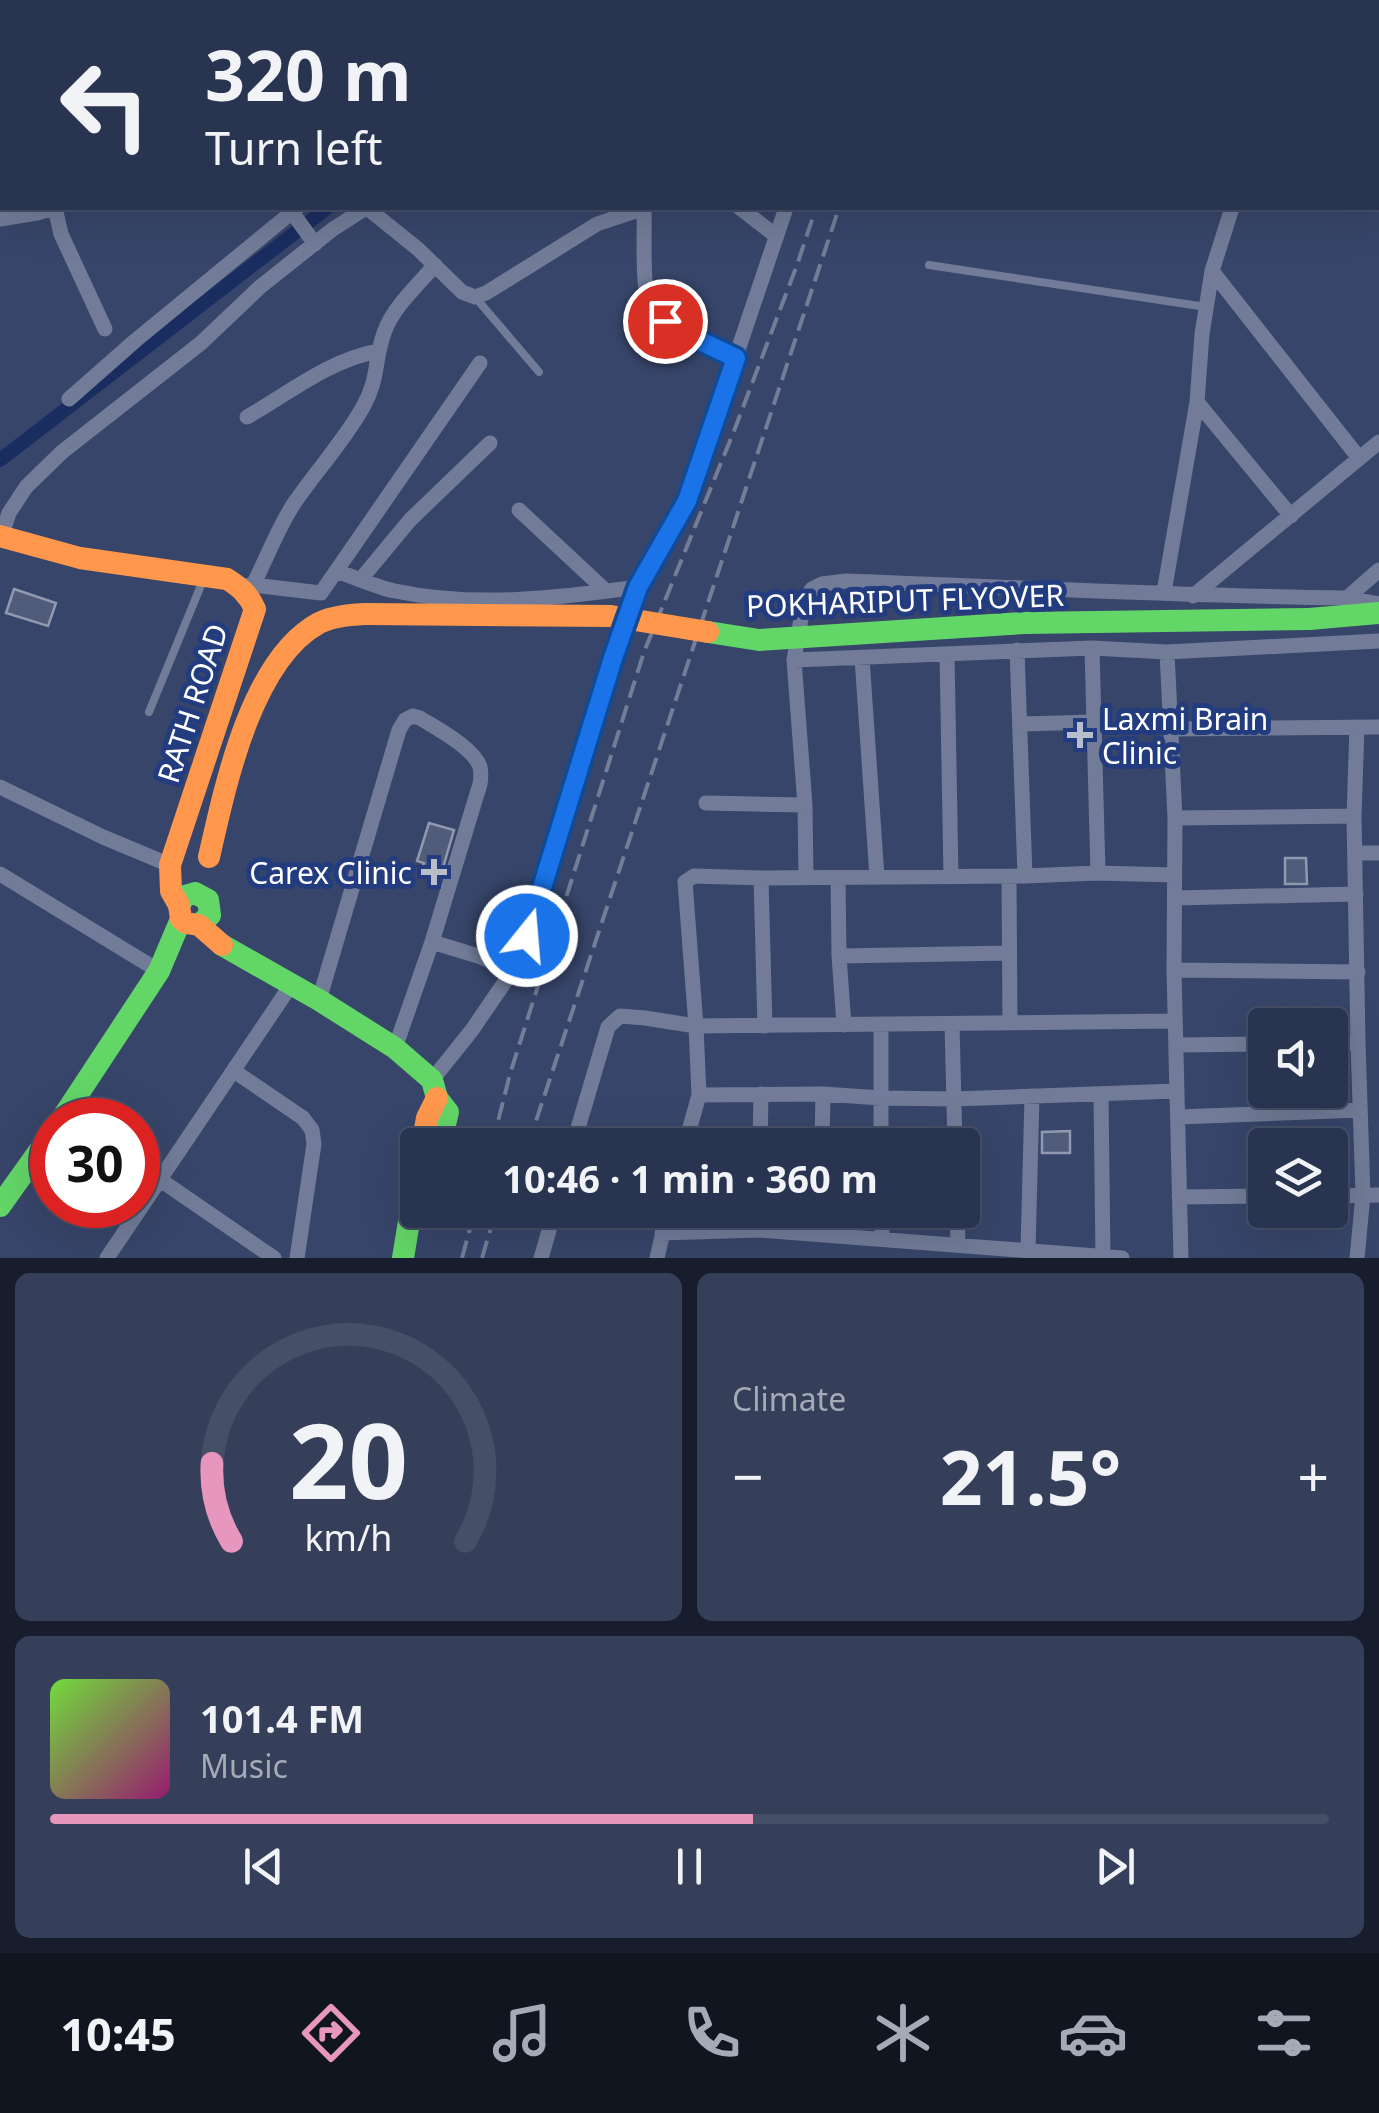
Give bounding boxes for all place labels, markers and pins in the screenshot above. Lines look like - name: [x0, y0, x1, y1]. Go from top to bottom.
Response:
- pin: [623, 279, 708, 364]
- place label: Laxmi Brain Clinic: [1102, 698, 1268, 773]
- marker: Laxmi Brain Clinic: [1067, 722, 1093, 748]
- place label: Carex Clinic: [249, 852, 412, 893]
- marker: Carex Clinic: [421, 859, 447, 885]

